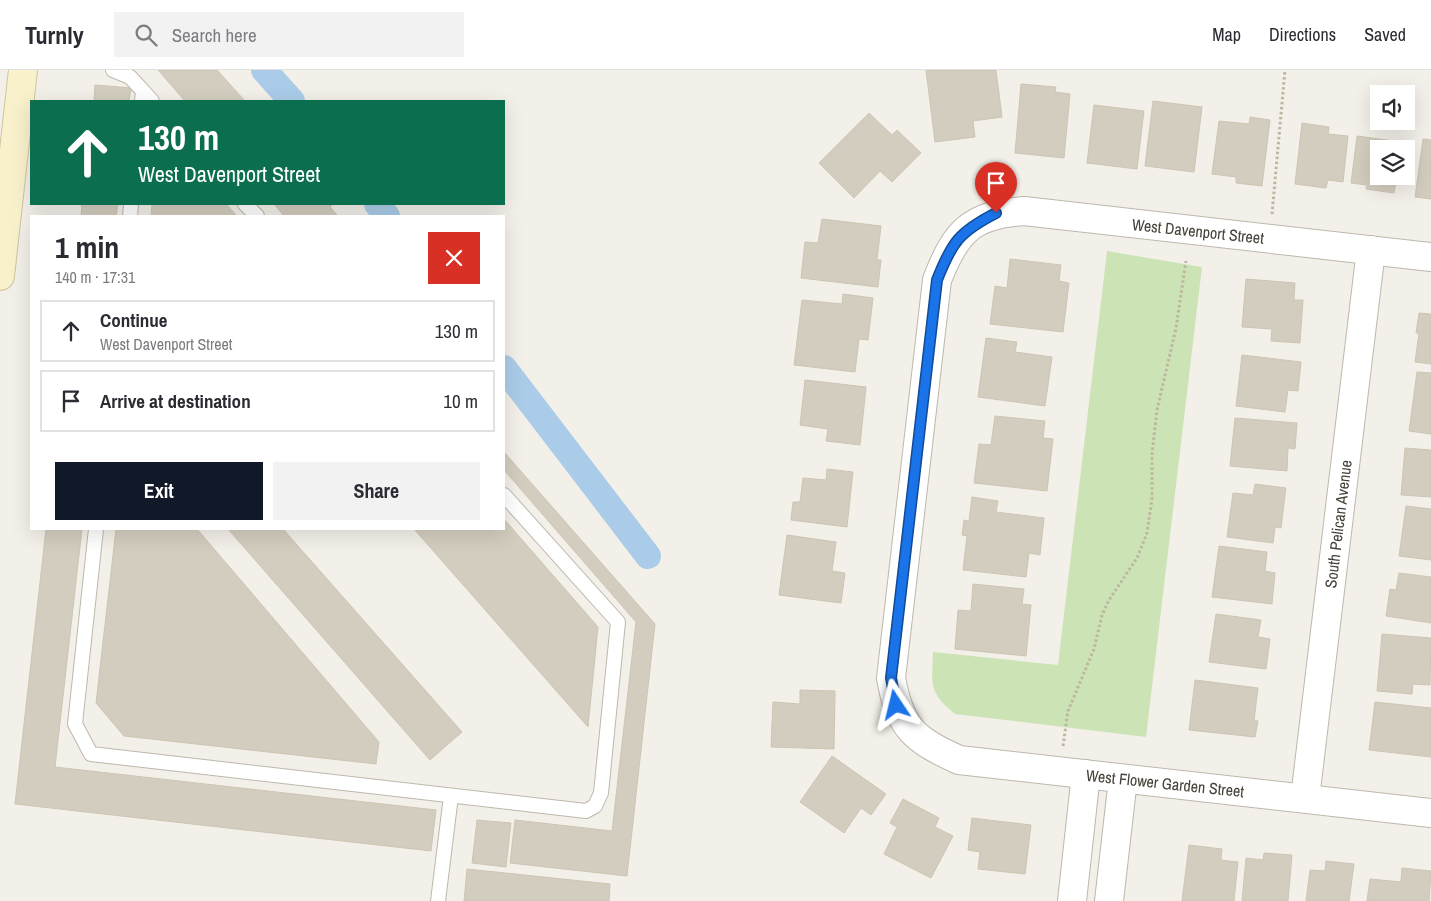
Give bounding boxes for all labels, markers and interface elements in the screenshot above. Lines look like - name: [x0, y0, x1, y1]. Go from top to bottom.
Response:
- search box: [114, 12, 464, 57]
- text: Turnly: [25, 19, 84, 51]
- icon: search: [132, 21, 160, 49]
- text: Search here: [172, 22, 257, 48]
- text: Map: [1212, 22, 1241, 47]
- text: Directions: [1269, 22, 1336, 47]
- text: Saved: [1364, 22, 1406, 47]
- map controls: [1370, 85, 1415, 185]
- button: sound: [1370, 85, 1415, 130]
- text: 130 m: [138, 114, 219, 161]
- icon: ahead: [55, 120, 120, 185]
- button: layers: [1370, 140, 1415, 185]
- text: West Davenport Street: [138, 159, 320, 189]
- pin: [975, 162, 1017, 213]
- icon: arrive: [982, 169, 1010, 197]
- street label: West Davenport Street: [1131, 213, 1265, 249]
- text: 1 min: [55, 227, 119, 267]
- button: close: [428, 232, 480, 284]
- text: 140 m · 17:31: [55, 266, 135, 288]
- text: Continue: [100, 307, 168, 333]
- icon: ahead: [57, 317, 85, 345]
- text: 130 m: [435, 318, 478, 344]
- text: West Davenport Street: [100, 333, 233, 355]
- icon: arrive: [57, 387, 85, 415]
- text: Arrive at destination: [100, 388, 251, 414]
- text: 10 m: [443, 388, 478, 414]
- street label: South Pelican Avenue: [1319, 459, 1357, 589]
- button: Exit: [55, 462, 263, 520]
- button: Share: [273, 462, 480, 520]
- position arrow: [869, 678, 921, 730]
- street label: West Flower Garden Street: [1085, 764, 1245, 802]

